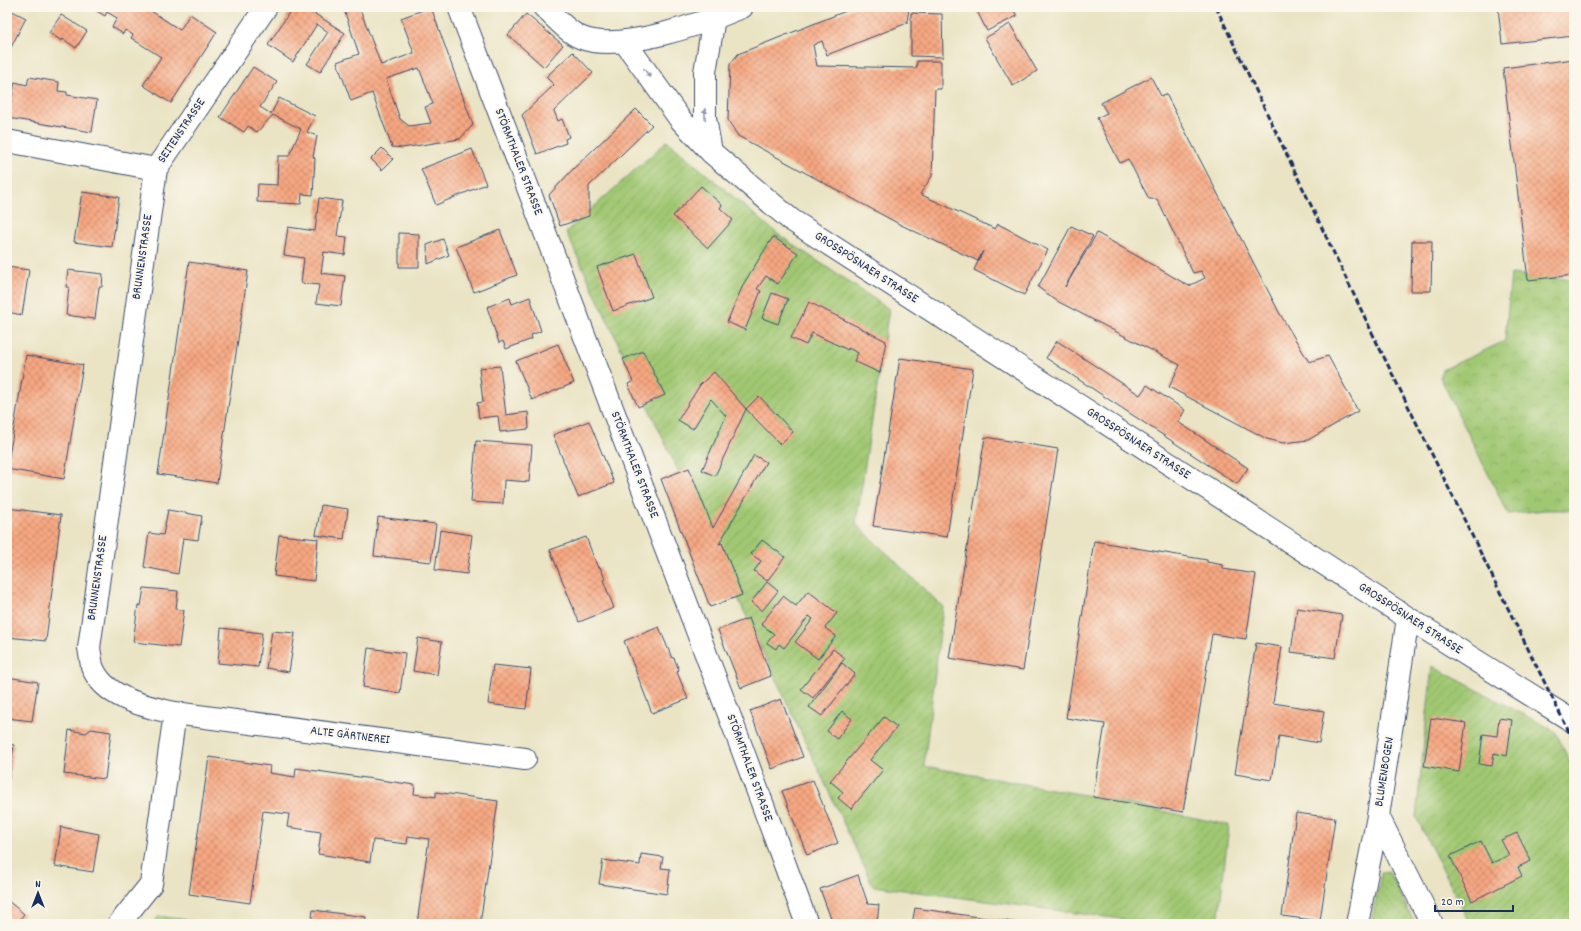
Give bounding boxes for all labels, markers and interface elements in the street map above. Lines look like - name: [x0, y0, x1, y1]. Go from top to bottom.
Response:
- one-way arrow: [643, 67, 651, 78]
- street label: SEITENSTRASSE: [153, 95, 211, 167]
- street label: STÖRMTHALER STRASSE: [489, 106, 547, 218]
- one-way arrow: [702, 107, 708, 120]
- street label: BRUNNENSTRASSE: [128, 213, 158, 301]
- street label: GROSSPÖSNAER STRASSE: [810, 227, 922, 309]
- street label: GROSSPÖSNAER STRASSE: [1082, 403, 1194, 485]
- street label: STÖRMTHALER STRASSE: [605, 409, 663, 521]
- street label: BRUNNENSTRASSE: [83, 534, 113, 622]
- street label: GROSSPÖSNAER STRASSE: [1354, 578, 1466, 660]
- street label: STÖRMTHALER STRASSE: [721, 712, 777, 825]
- street label: ALTE GÄRTNEREI: [309, 722, 391, 750]
- street label: BLUMENBOGEN: [1370, 736, 1400, 808]
- north arrow: [18, 873, 58, 913]
- text: N: [35, 877, 41, 893]
- scale bar: [1435, 887, 1513, 913]
- text: 20 m: [1441, 894, 1464, 911]

